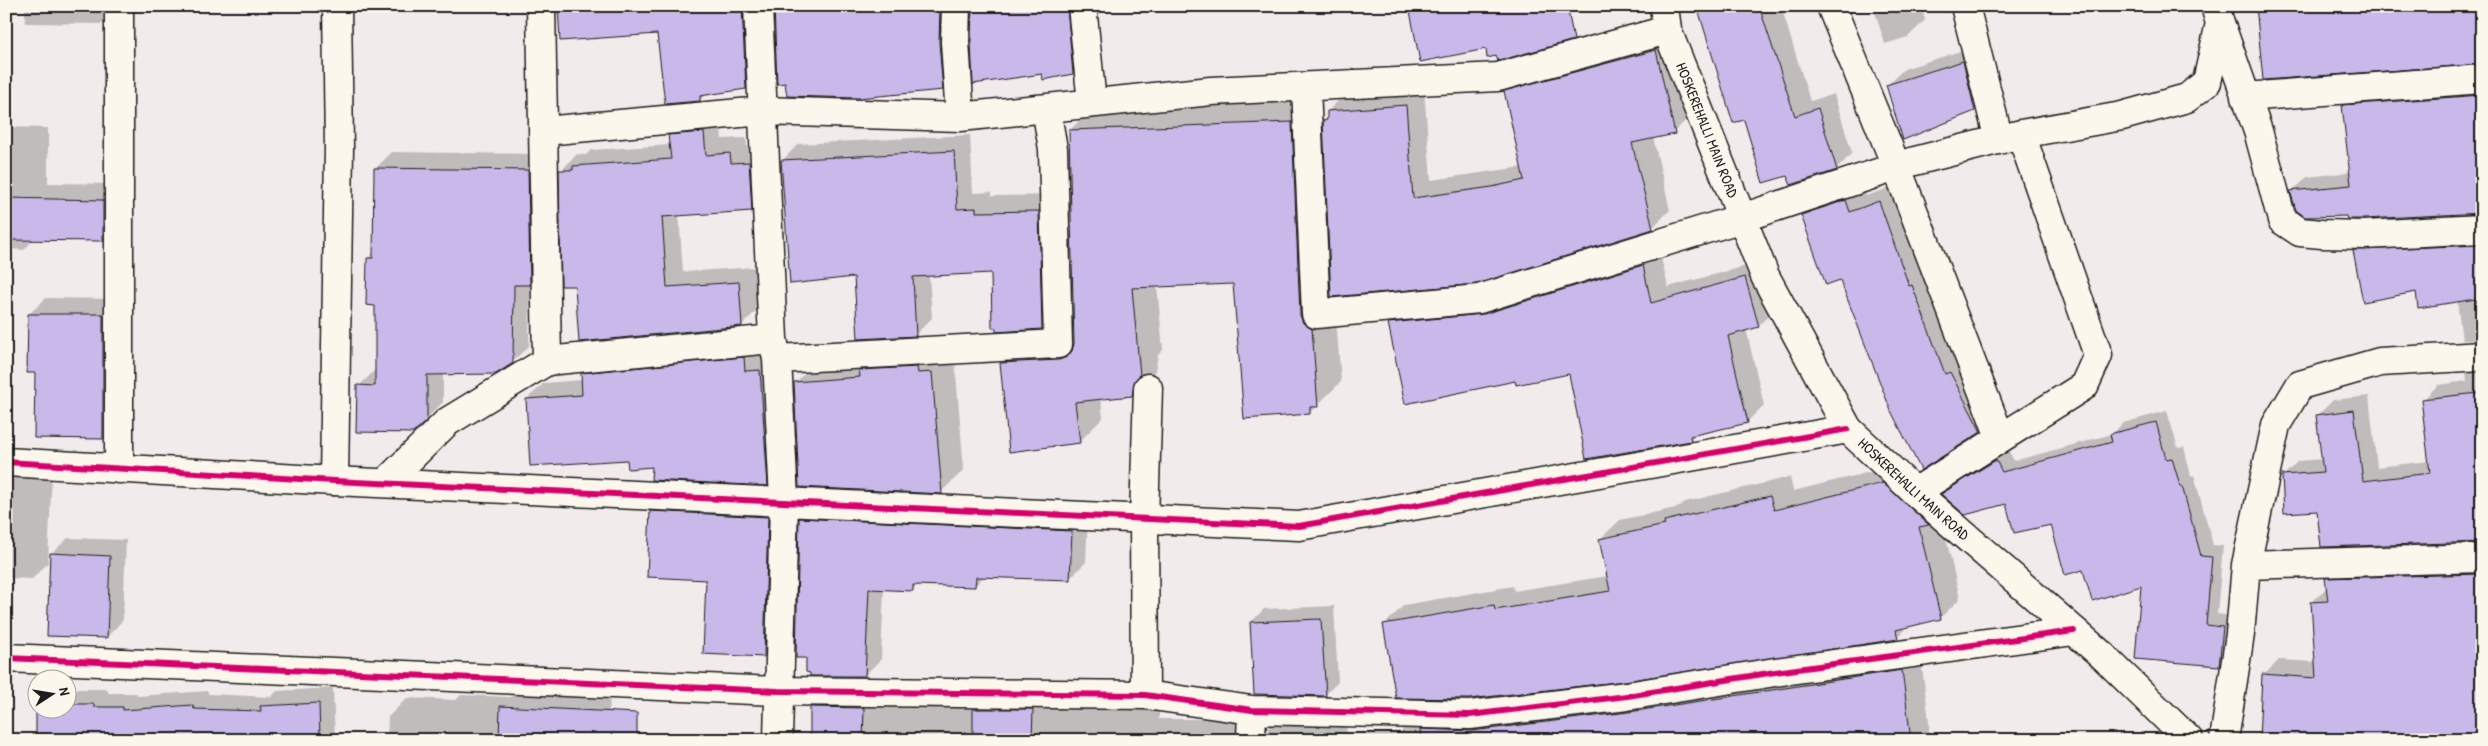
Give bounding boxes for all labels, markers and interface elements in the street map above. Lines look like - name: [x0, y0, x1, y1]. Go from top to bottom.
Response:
- street label: HOSKEREHALLI MAIN ROAD: [1671, 59, 1744, 201]
- street label: HOSKEREHALLI MAIN ROAD: [1854, 433, 1975, 545]
- north arrow: [28, 668, 78, 718]
- text: N: [55, 686, 75, 697]

